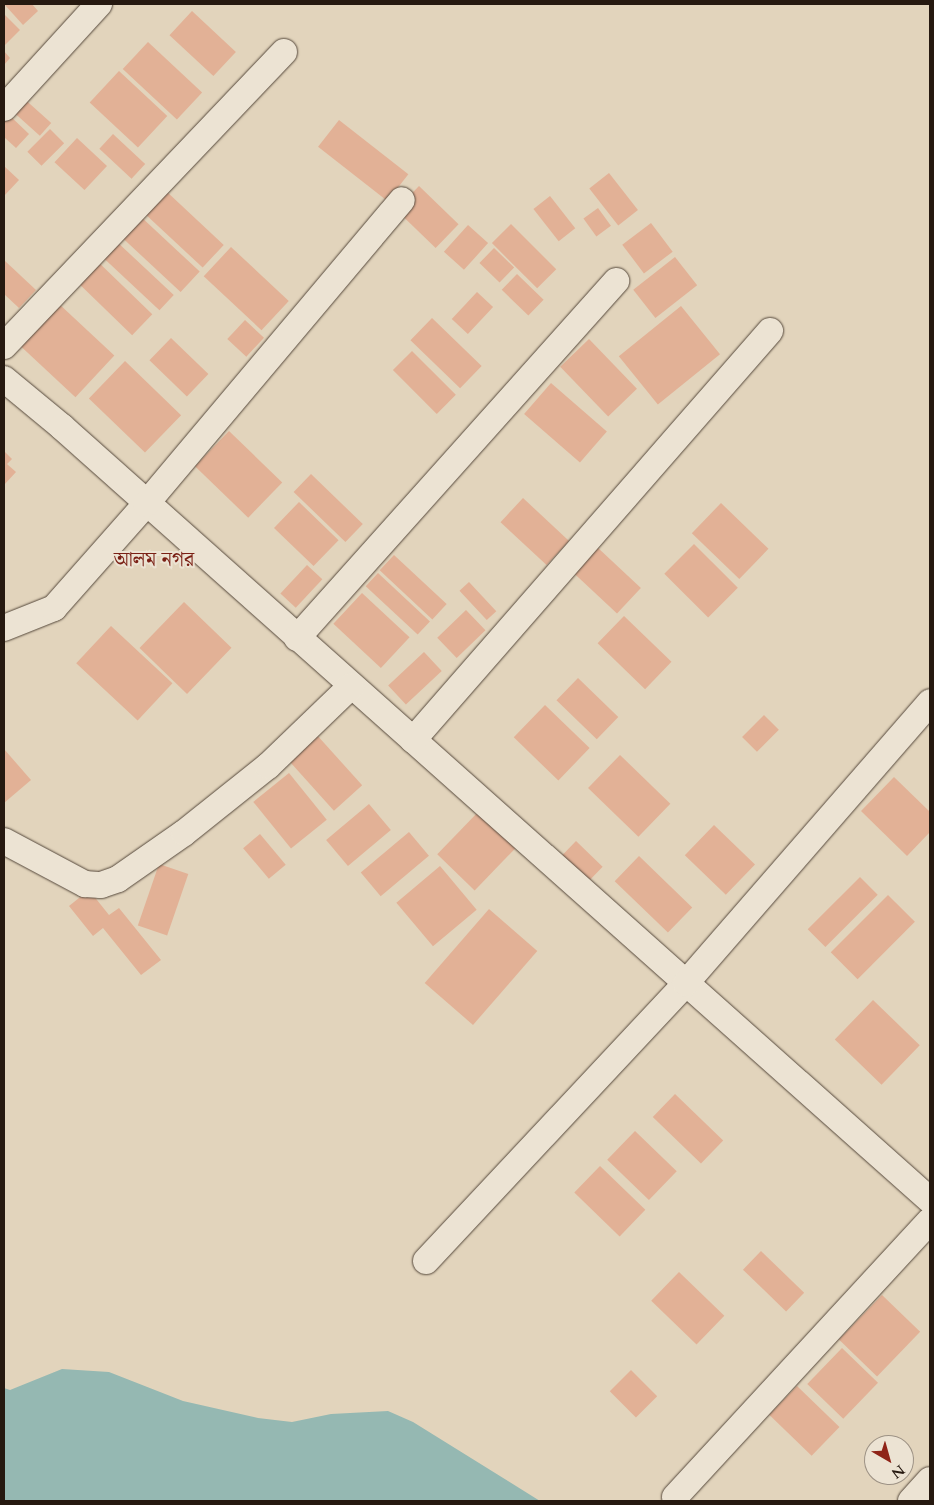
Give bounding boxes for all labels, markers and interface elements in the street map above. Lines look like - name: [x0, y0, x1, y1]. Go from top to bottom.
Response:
- district label: আলম নগর: [114, 547, 194, 571]
- north arrow: [864, 1435, 914, 1485]
- text: N: [887, 1460, 909, 1483]

